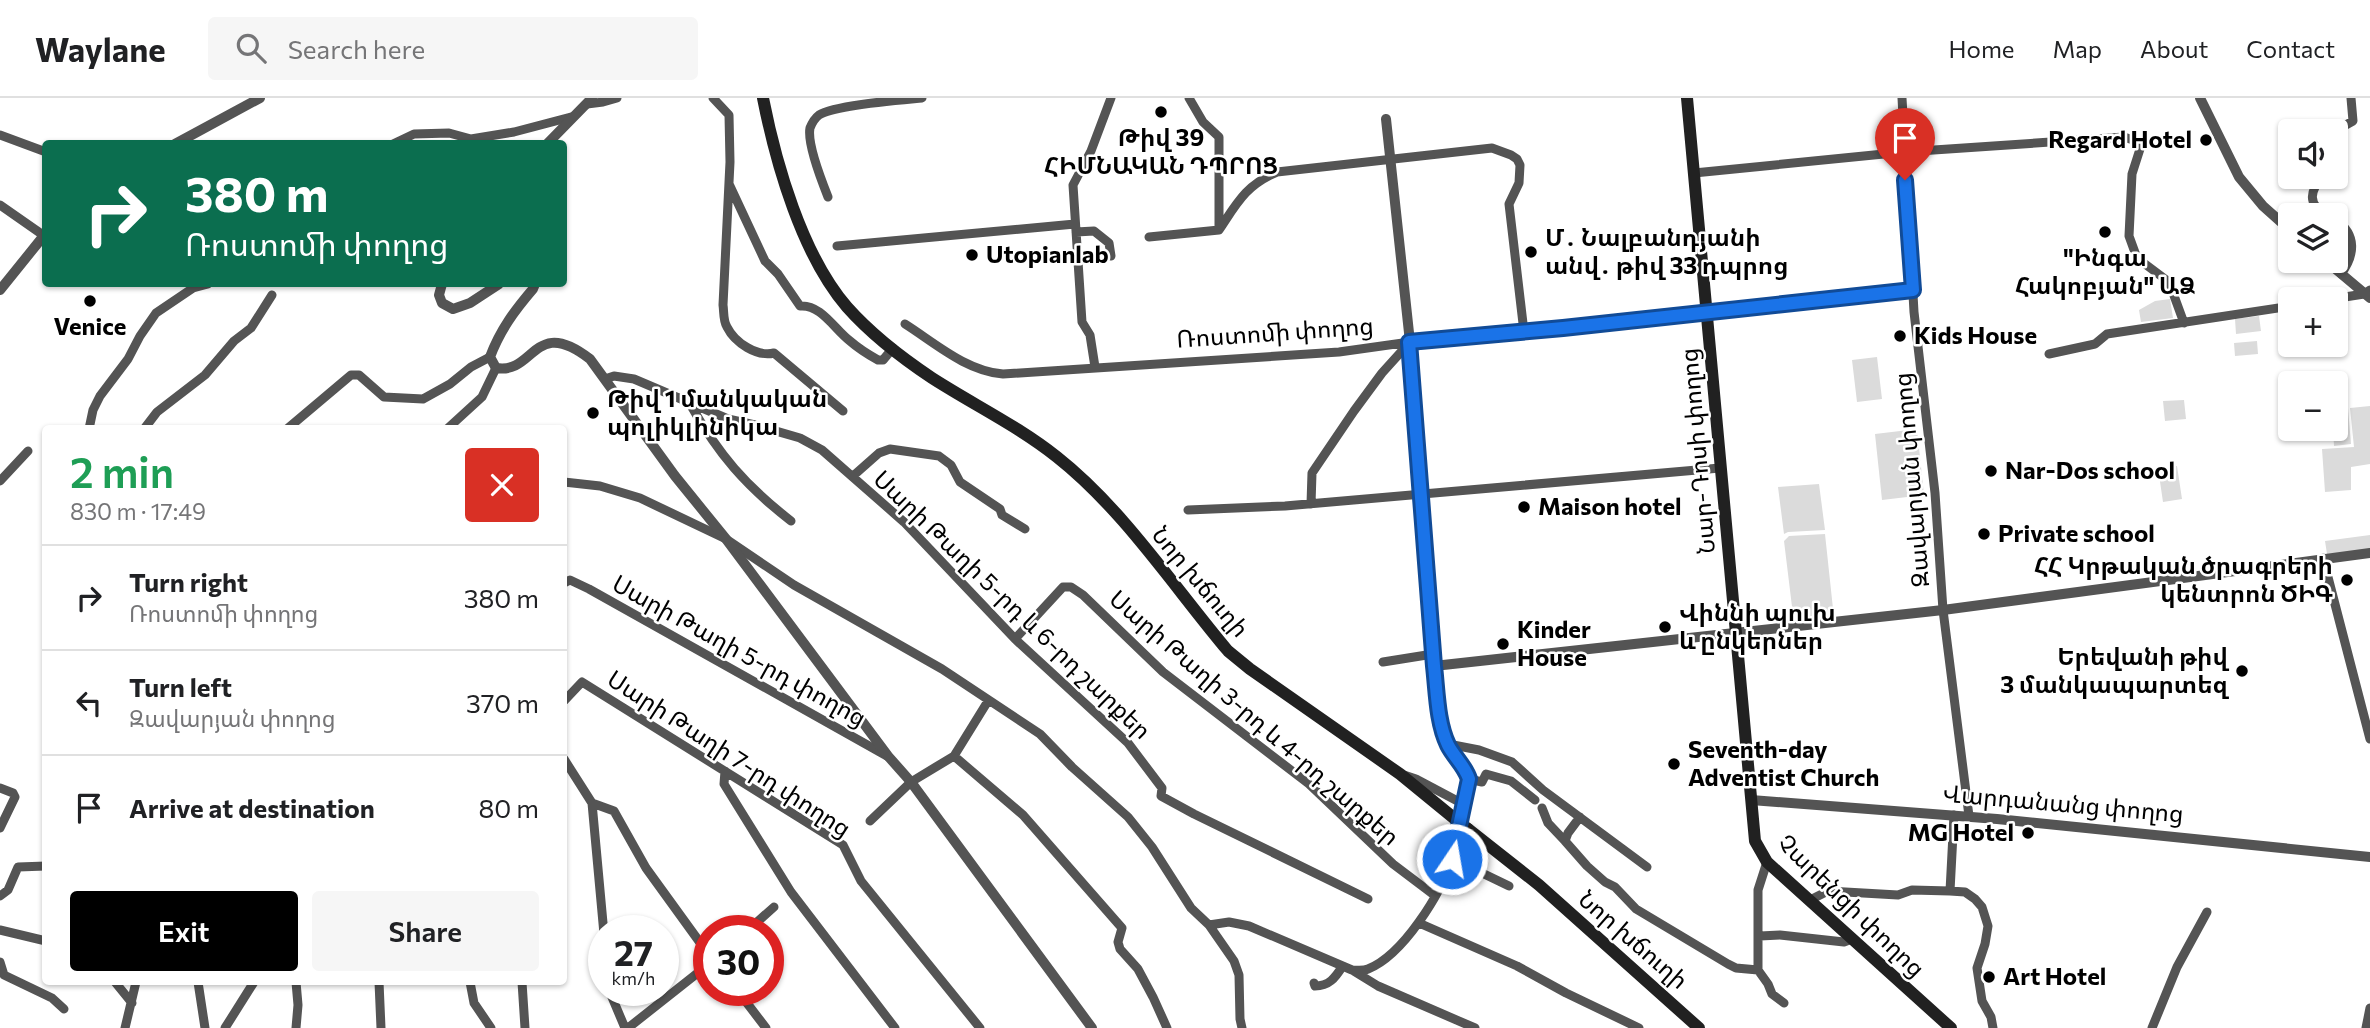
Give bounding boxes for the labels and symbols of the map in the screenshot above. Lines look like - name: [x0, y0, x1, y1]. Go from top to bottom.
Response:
- marker: Թիվ 39 ՀԻՄՆԱԿԱՆ ԴՊՐՈՑ: [1153, 104, 1169, 120]
- pin: [1875, 108, 1935, 180]
- place label: Թիվ 39 ՀԻՄՆԱԿԱՆ ԴՊՐՈՑ: [1044, 122, 1278, 179]
- place label: Regard Hotel: [2048, 124, 2192, 153]
- marker: Regard Hotel: [2198, 132, 2214, 148]
- place label: Մ․ Նալբանդյանի անվ․ թիվ 33 դպրոց: [1545, 222, 1788, 280]
- marker: "Ինգա Հակոբյան" ԱՁ: [2097, 224, 2113, 240]
- place label: Utopianlab: [986, 239, 1109, 268]
- place label: "Ինգա Հակոբյան" ԱՁ: [2015, 242, 2195, 300]
- marker: Մ․ Նալբանդյանի անվ․ թիվ 33 դպրոց: [1523, 244, 1539, 260]
- marker: Utopianlab: [964, 247, 980, 263]
- marker: Venice: [82, 293, 98, 309]
- street label: Ռոստոմի փողոց: [1175, 310, 1375, 354]
- place label: Venice: [54, 311, 126, 340]
- place label: Kids House: [1914, 320, 2037, 349]
- marker: Kids House: [1892, 328, 1908, 344]
- street label: Նար-Դոսի փողոց: [1673, 347, 1721, 555]
- street label: Զավարյան փողոց: [1887, 371, 1935, 589]
- place label: Թիվ 1 մանկական պոլիկլինիկա: [607, 383, 827, 441]
- marker: Թիվ 1 մանկական պոլիկլինիկա: [585, 405, 601, 421]
- place label: Nar-Dos school: [2005, 455, 2175, 484]
- street label: Սարի Թաղի 5-րդ և 6-րդ շարքեր: [868, 463, 1158, 745]
- marker: Nar-Dos school: [1983, 463, 1999, 479]
- place label: Maison hotel: [1538, 491, 1682, 520]
- marker: Maison hotel: [1516, 499, 1532, 515]
- place label: Private school: [1998, 518, 2155, 547]
- street label: Նոր խճուղի: [1146, 520, 1256, 643]
- marker: Private school: [1976, 526, 1992, 542]
- place label: ՀՀ Կրթական ծրագրերի կենտրոն ԾԻԳ: [2034, 550, 2333, 608]
- street label: Սարի Թաղի 5-րդ փողոց: [607, 568, 872, 732]
- marker: ՀՀ Կրթական ծրագրերի կենտրոն ԾԻԳ: [2339, 572, 2355, 588]
- street label: Սարի Թաղի 3-րդ և 4-րդ շարքեր: [1104, 583, 1406, 851]
- place label: Վիննի պուխ և ընկերներ: [1679, 597, 1836, 655]
- place label: Kinder House: [1517, 614, 1591, 671]
- marker: Վիննի պուխ և ընկերներ: [1657, 619, 1673, 635]
- marker: Kinder House: [1495, 636, 1511, 652]
- place label: Երեվանի թիվ 3 մանկապարտեզ: [2000, 641, 2230, 699]
- street label: Սարի Թաղի 7-րդ փողոց: [602, 663, 857, 843]
- marker: Երեվանի թիվ 3 մանկապարտեզ: [2234, 663, 2250, 679]
- place label: Seventh-day Adventist Church: [1688, 734, 1879, 791]
- marker: Seventh-day Adventist Church: [1666, 756, 1682, 772]
- street label: Վարդանանց փողոց: [1941, 778, 2185, 828]
- place label: MG Hotel: [1908, 817, 2014, 846]
- position arrow: [1415, 822, 1489, 896]
- marker: MG Hotel: [2020, 825, 2036, 841]
- street label: Չարենցի փողոց: [1772, 828, 1931, 983]
- street label: Նոր խճուղի: [1573, 884, 1695, 995]
- speed limit sign: 30: [693, 915, 784, 1006]
- place label: Art Hotel: [2003, 961, 2106, 990]
- marker: Art Hotel: [1981, 969, 1997, 985]

